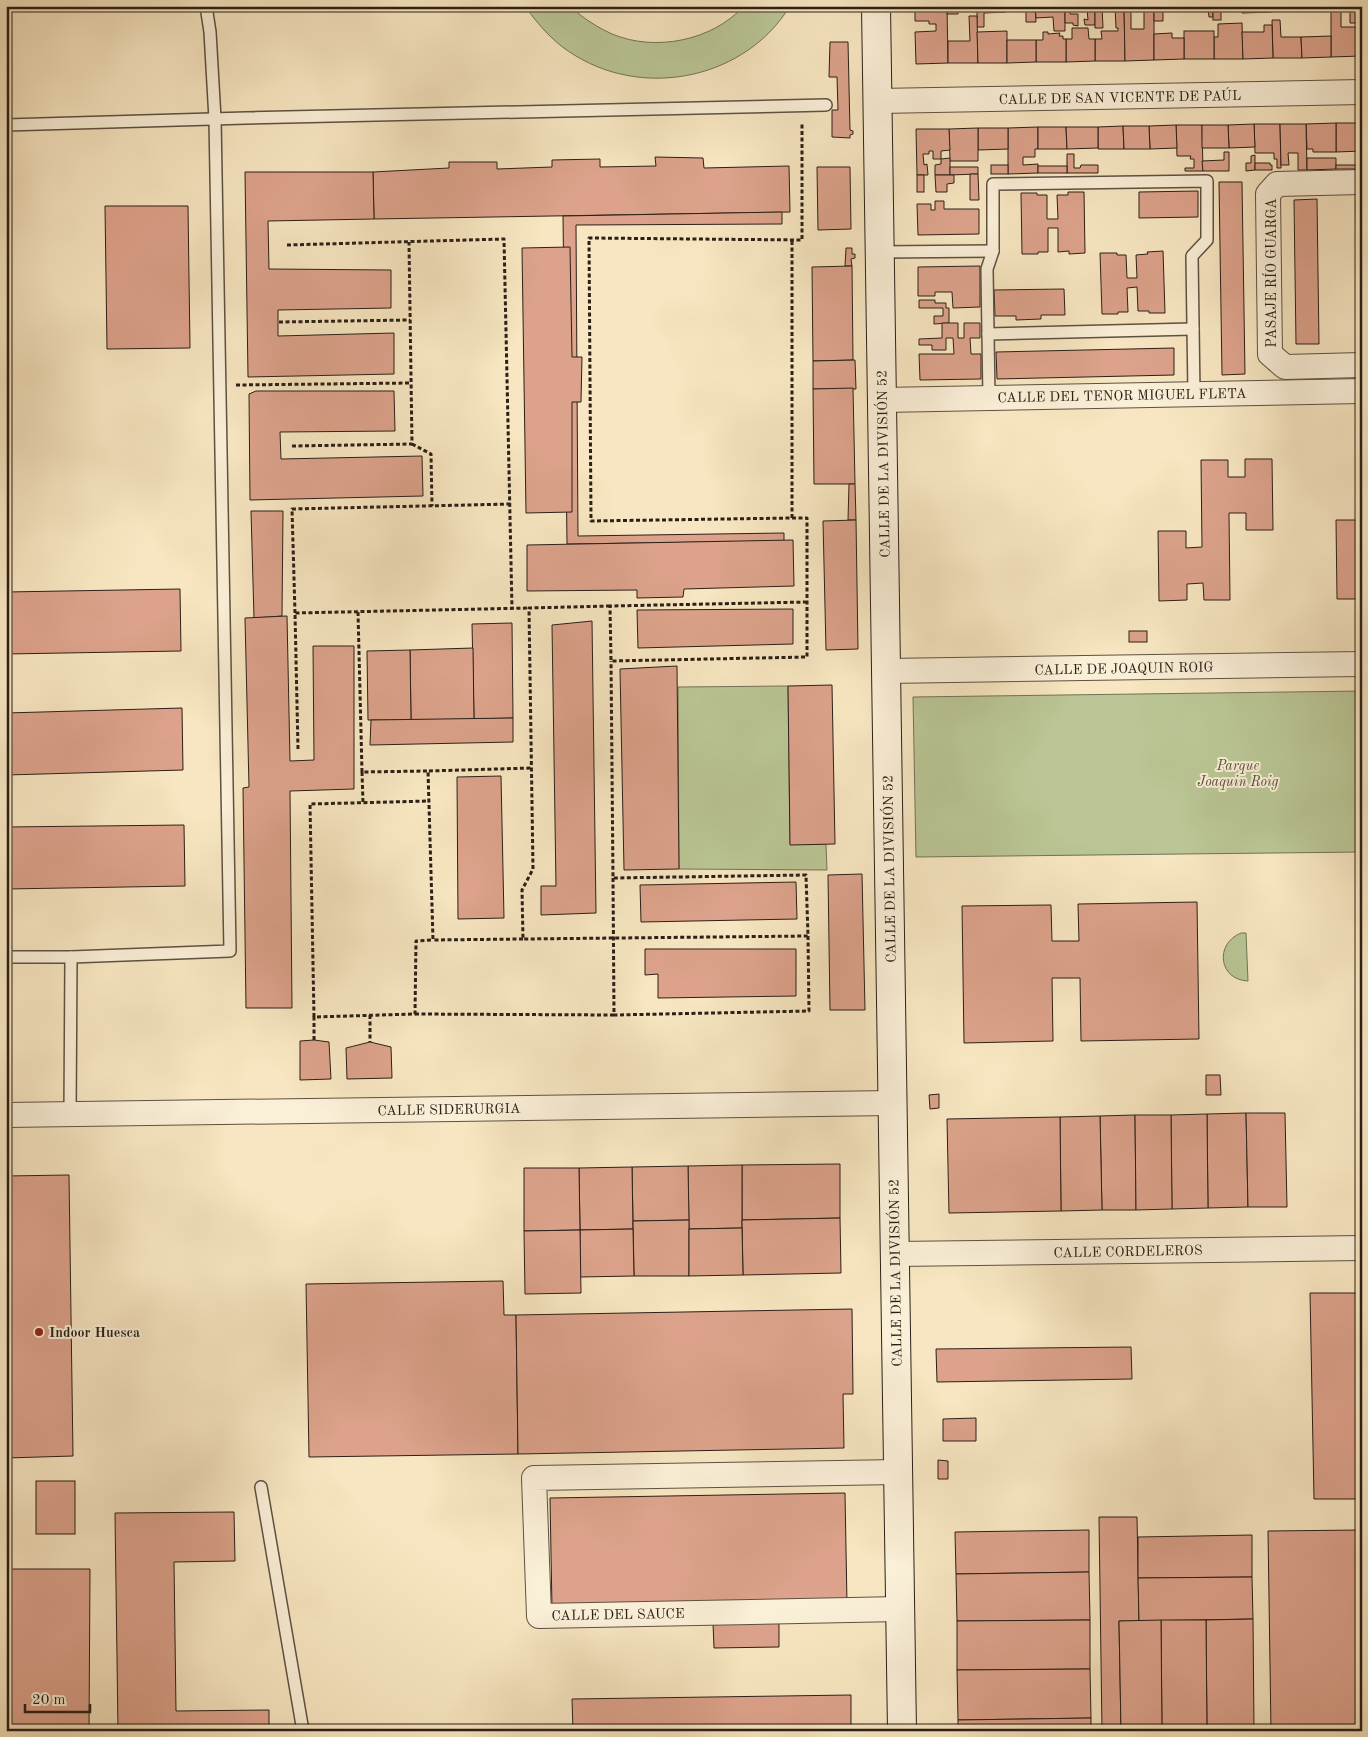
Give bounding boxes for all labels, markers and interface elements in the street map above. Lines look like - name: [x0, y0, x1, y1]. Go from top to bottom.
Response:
- street label: CALLE DE SAN VICENTE DE PAÚL: [999, 85, 1241, 107]
- street label: PASAJE RÍO GUARGA: [1262, 198, 1279, 348]
- street label: CALLE DE LA DIVISIÓN 52: [871, 370, 893, 558]
- street label: CALLE DEL TENOR MIGUEL FLETA: [997, 387, 1247, 405]
- street label: CALLE DE JOAQUIN ROIG: [1034, 660, 1214, 678]
- park label: Parque Joaquin Roig: [1198, 759, 1279, 790]
- street label: CALLE DE LA DIVISIÓN 52: [877, 775, 899, 963]
- street label: CALLE SIDERURGIA: [377, 1102, 521, 1118]
- street label: CALLE DE LA DIVISIÓN 52: [883, 1179, 905, 1367]
- street label: CALLE CORDELEROS: [1053, 1244, 1203, 1260]
- marker: Indoor Huesca: [33, 1326, 45, 1338]
- place label: Indoor Huesca: [49, 1326, 140, 1340]
- street label: CALLE DEL SAUCE: [551, 1607, 685, 1623]
- scale bar: [25, 1682, 90, 1714]
- text: 20 m: [32, 1693, 66, 1708]

